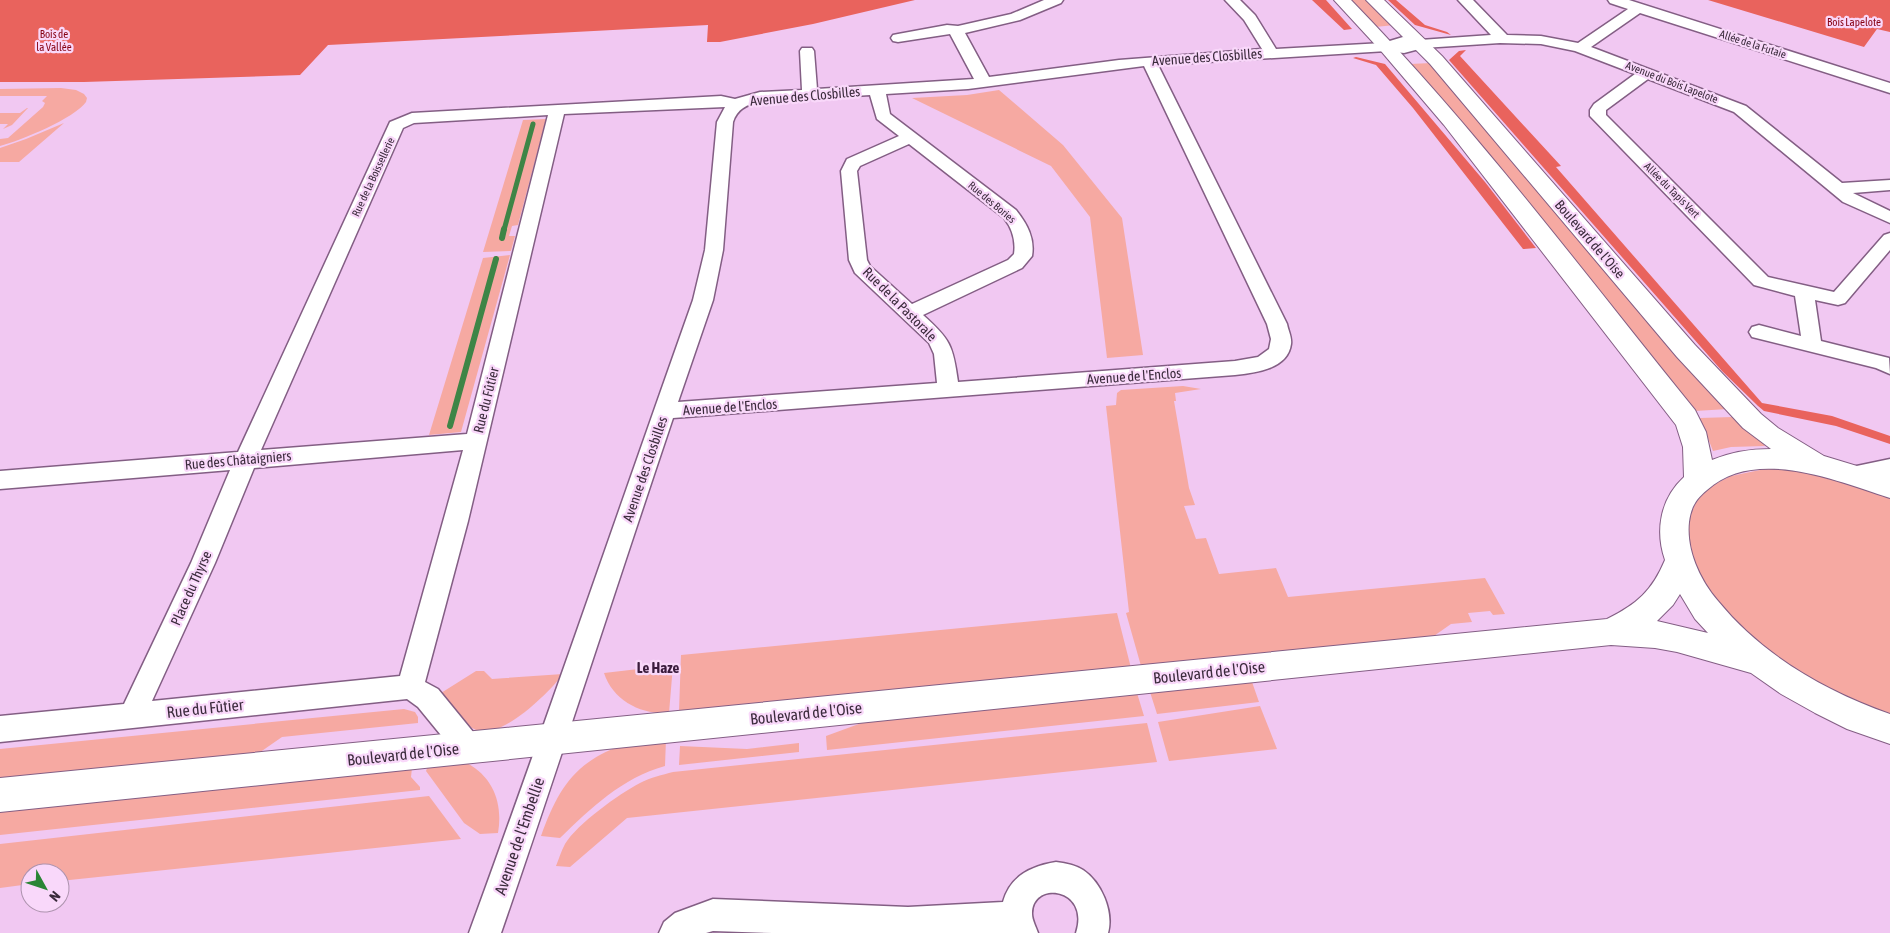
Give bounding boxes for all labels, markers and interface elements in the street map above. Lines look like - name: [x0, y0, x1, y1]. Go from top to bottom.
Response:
- park label: Bois Lapelote: [1827, 16, 1881, 28]
- park label: Bois de la Vallée: [36, 28, 72, 53]
- street label: Allée de la Futaie: [1718, 28, 1788, 60]
- street label: Avenue des Closbilles: [1151, 45, 1263, 69]
- street label: Avenue du Bois Lapelote: [1624, 59, 1720, 105]
- street label: Avenue des Closbilles: [749, 83, 861, 109]
- street label: Rue de la Boissellerie: [349, 136, 397, 218]
- street label: Allée du Tapis Vert: [1642, 160, 1702, 220]
- street label: Rue des Bories: [966, 179, 1018, 225]
- street label: Boulevard de l'Oise: [1552, 197, 1628, 281]
- street label: Rue de la Pastorale: [860, 264, 940, 344]
- street label: Rue du Fûtier: [470, 365, 502, 435]
- street label: Avenue de l'Enclos: [1086, 365, 1182, 387]
- street label: Avenue de l'Enclos: [682, 396, 778, 418]
- street label: Avenue des Closbilles: [619, 414, 671, 524]
- street label: Rue des Châtaigniers: [184, 447, 292, 473]
- street label: Place du Thyrse: [167, 548, 215, 628]
- street label: Boulevard de l'Oise: [1152, 657, 1266, 687]
- district label: Le Haze: [637, 659, 679, 676]
- street label: Rue du Fûtier: [166, 695, 244, 721]
- street label: Boulevard de l'Oise: [749, 698, 863, 728]
- street label: Boulevard de l'Oise: [346, 739, 460, 769]
- street label: Avenue de l'Embellie: [490, 775, 548, 897]
- north arrow: [20, 863, 70, 913]
- text: N: [46, 888, 64, 905]

